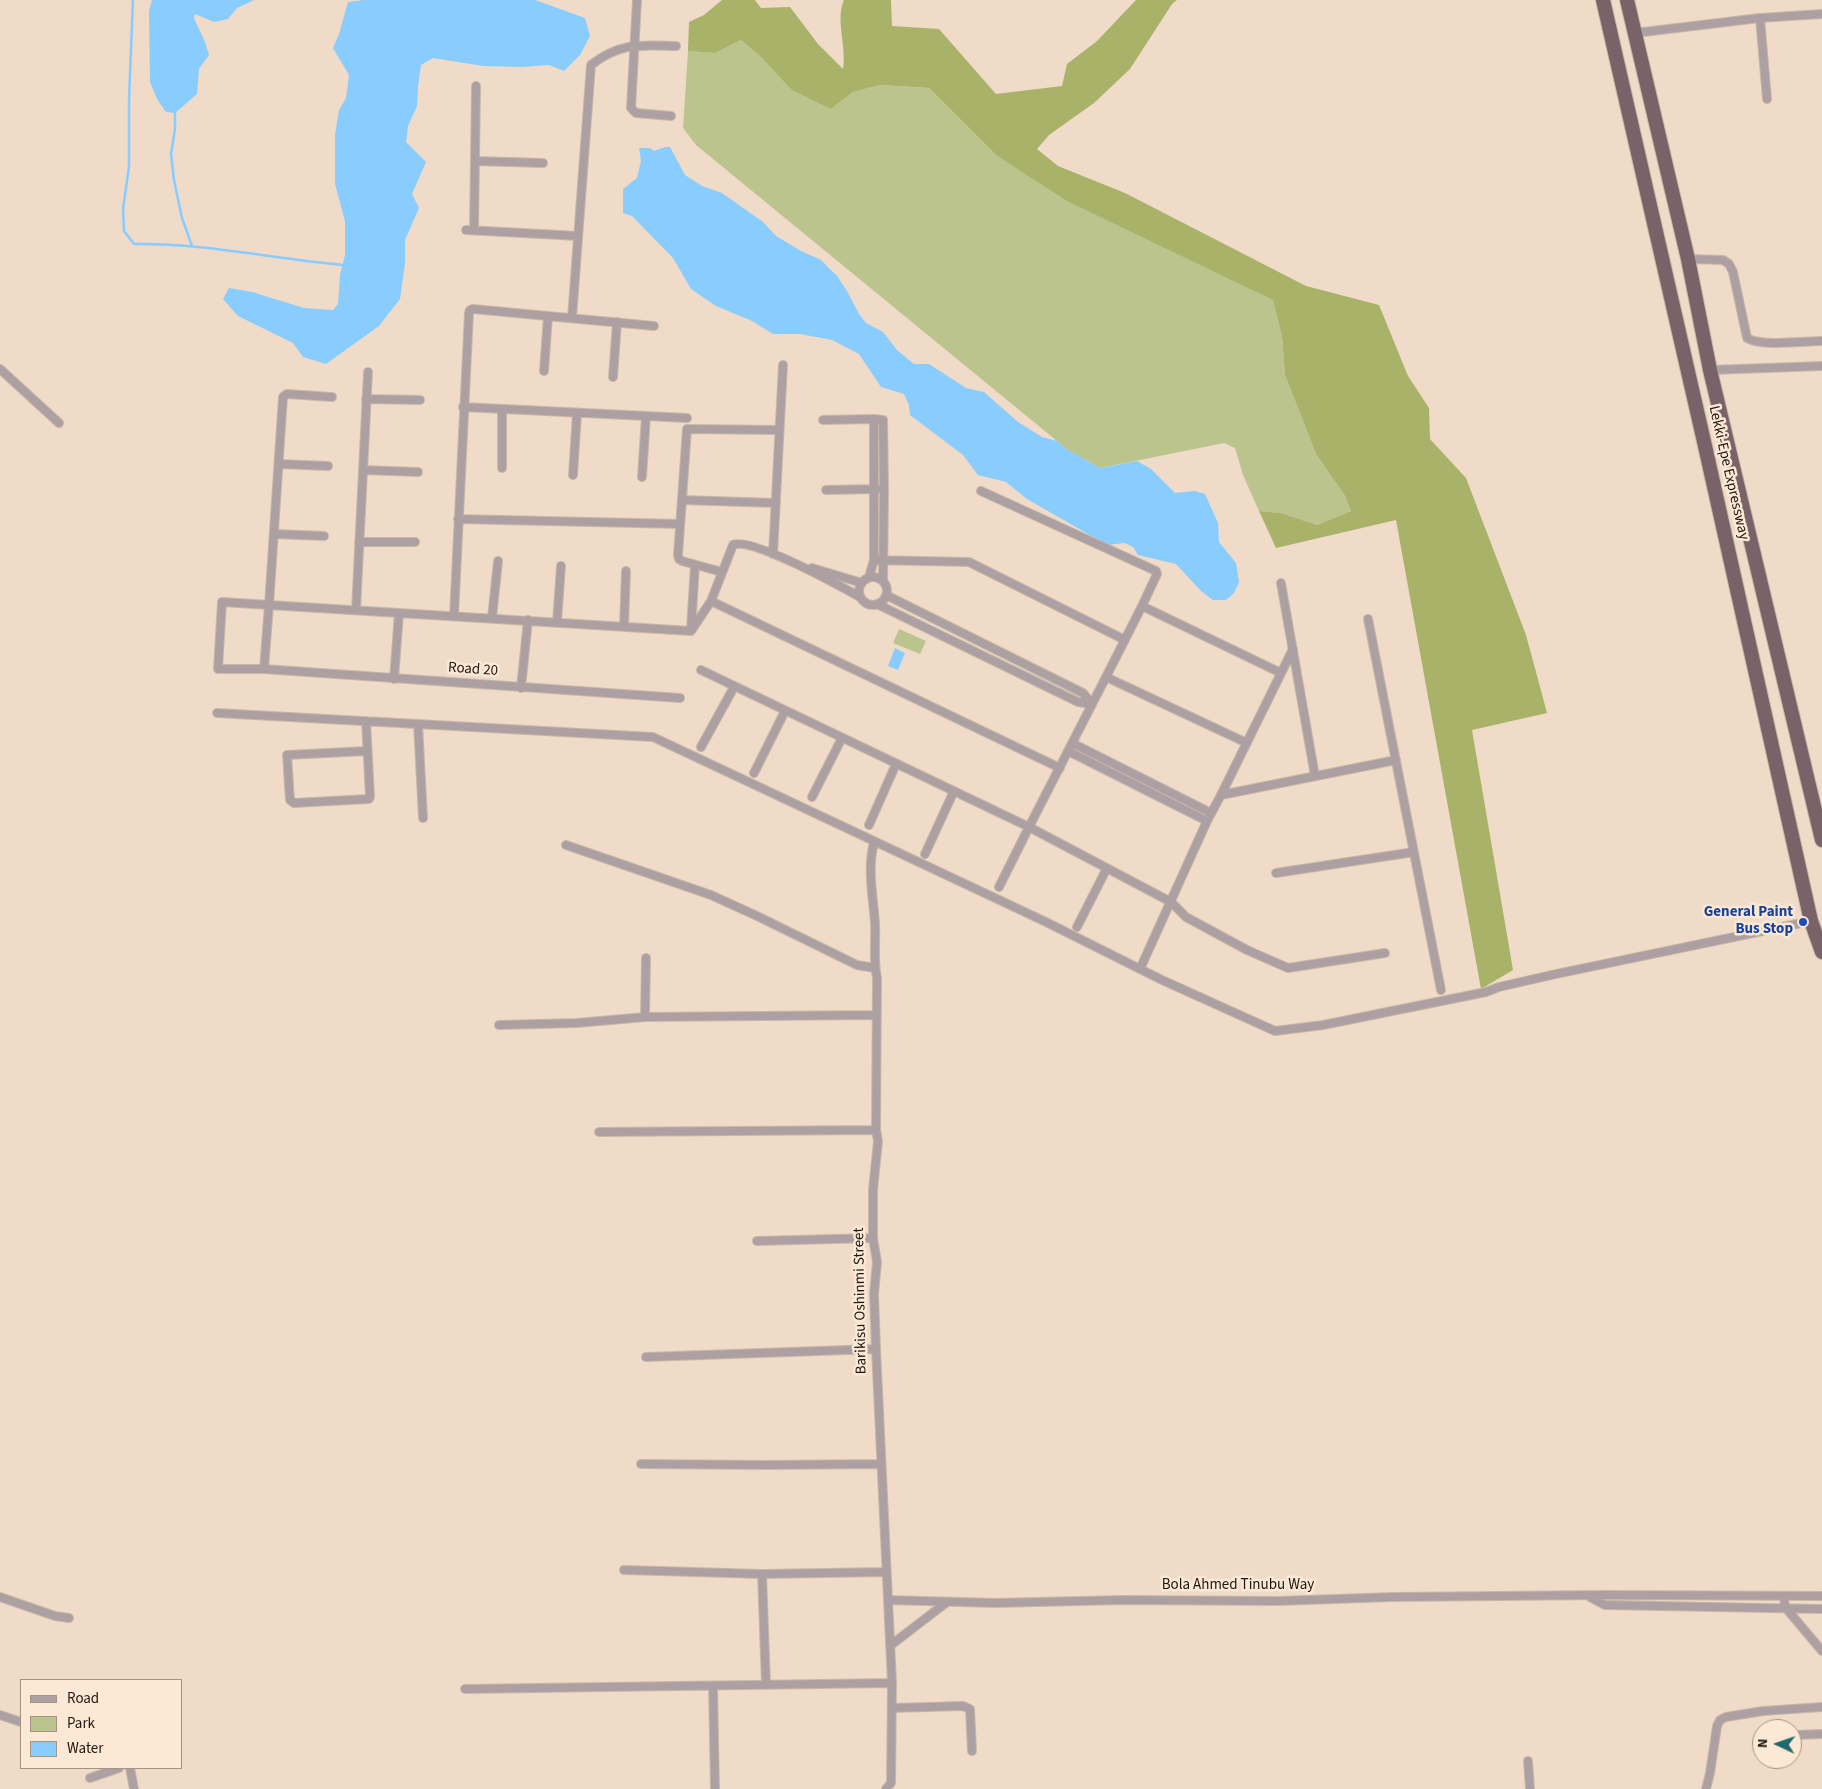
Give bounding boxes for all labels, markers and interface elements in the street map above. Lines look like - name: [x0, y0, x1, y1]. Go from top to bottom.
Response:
- street label: Lekki-Epe Expressway: [1704, 404, 1752, 542]
- street label: Road 20: [447, 659, 499, 681]
- place label: General Paint Bus Stop: [1704, 904, 1793, 939]
- marker: General Paint Bus Stop: [1797, 916, 1809, 928]
- street label: Barikisu Oshinmi Street: [851, 1227, 871, 1375]
- street label: Bola Ahmed Tinubu Way: [1162, 1577, 1314, 1595]
- legend: [20, 1679, 182, 1769]
- text: Road: [67, 1688, 99, 1709]
- text: Park: [67, 1713, 95, 1734]
- north arrow: [1752, 1719, 1802, 1769]
- text: Water: [67, 1738, 103, 1759]
- text: N: [1753, 1738, 1773, 1748]

